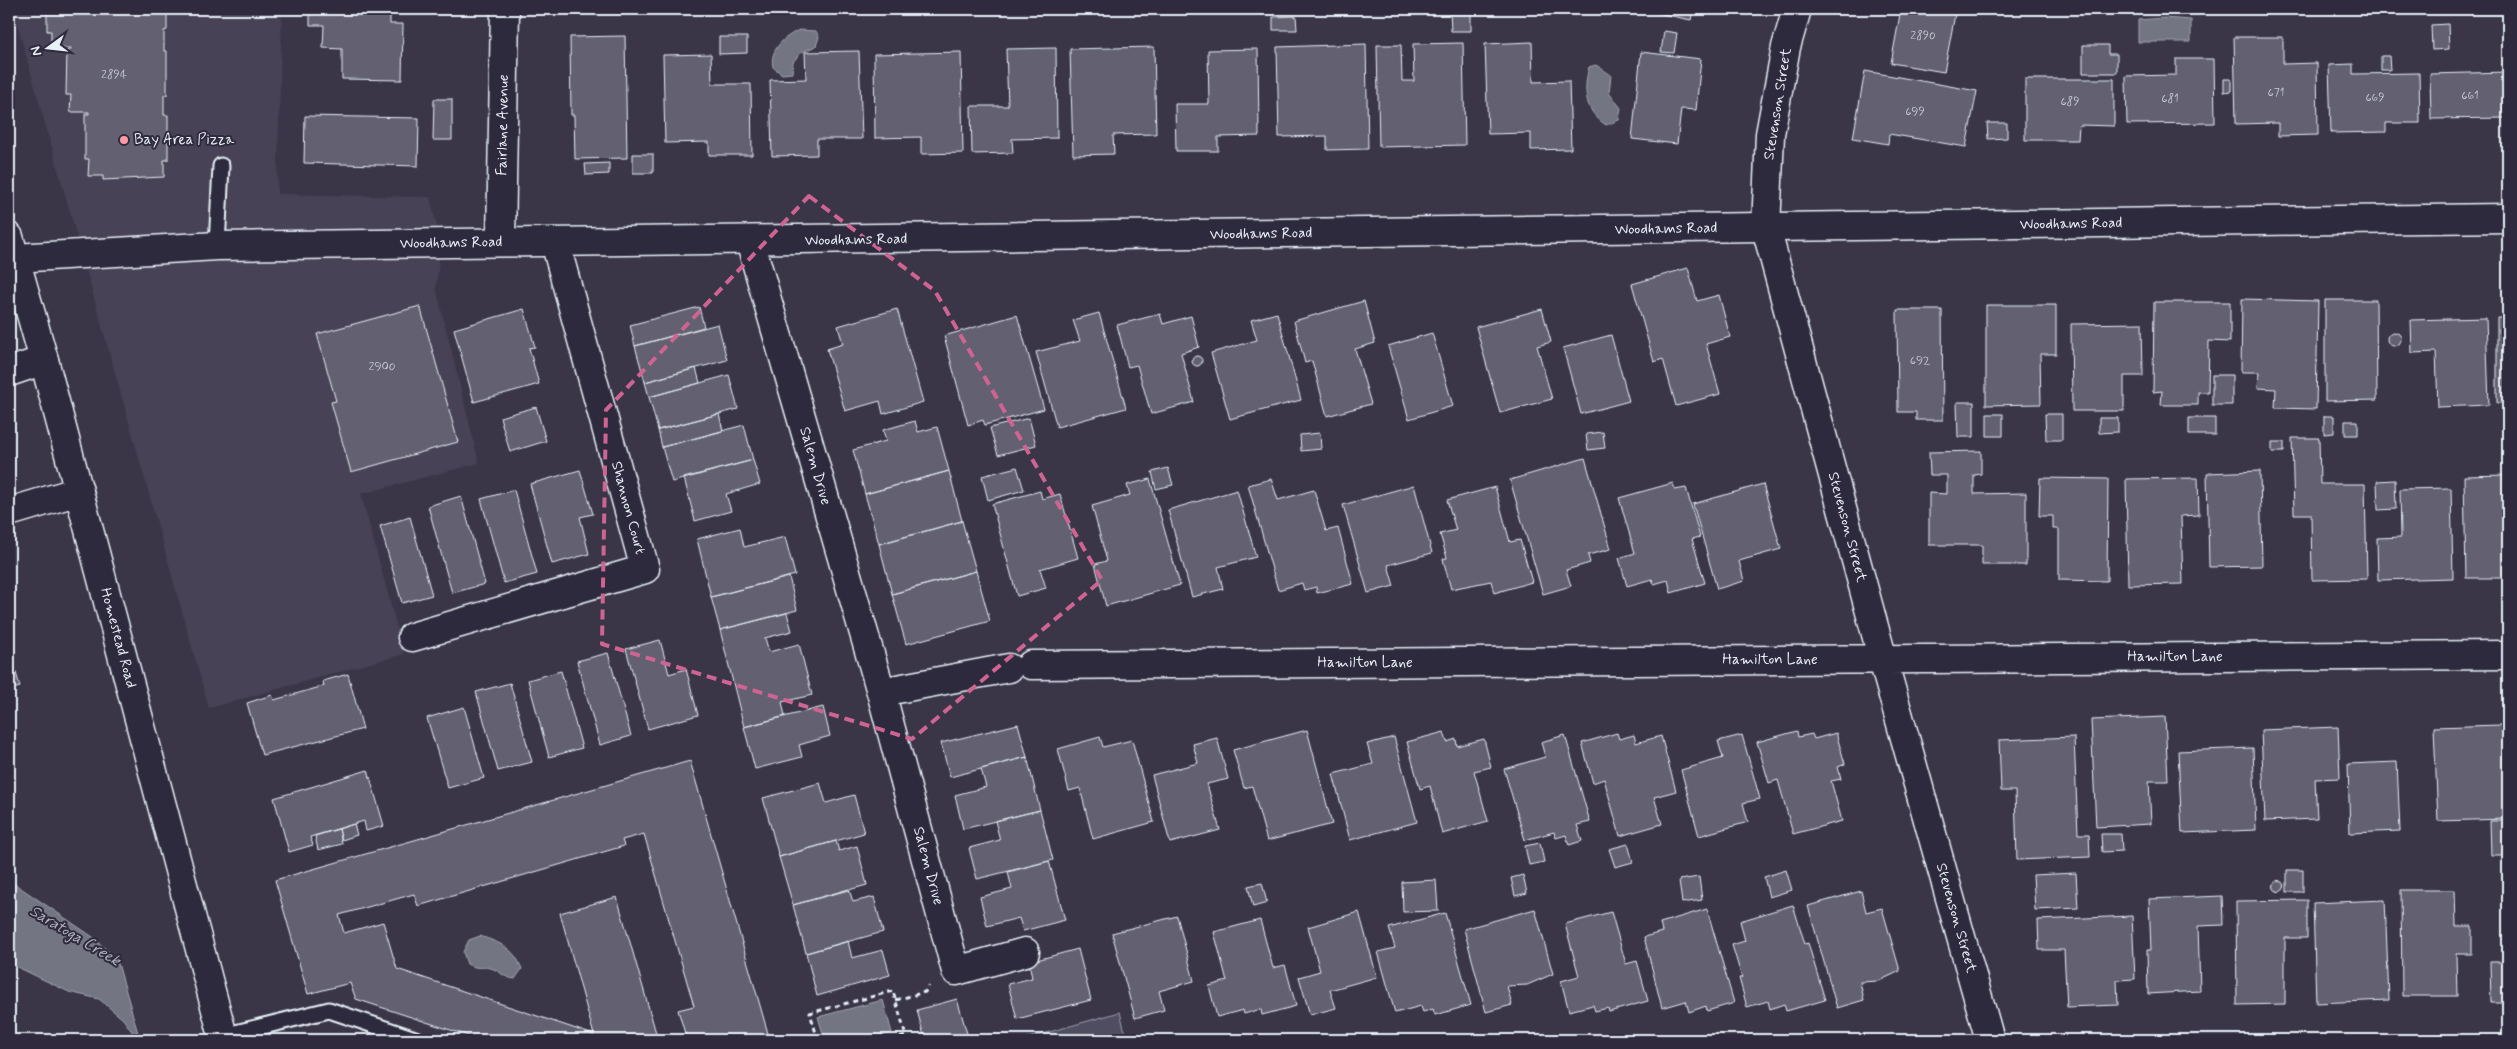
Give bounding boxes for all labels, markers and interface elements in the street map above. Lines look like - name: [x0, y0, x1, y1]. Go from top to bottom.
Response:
- north arrow: [22, 22, 72, 72]
- house number: 2890: [1910, 28, 1936, 44]
- text: N: [27, 44, 46, 58]
- street label: Stevenson Street: [1759, 46, 1797, 161]
- house number: 2894: [101, 67, 127, 83]
- street label: Fairlane Avenue: [492, 74, 514, 176]
- house number: 671: [2268, 85, 2284, 101]
- house number: 661: [2461, 88, 2479, 104]
- house number: 669: [2365, 90, 2385, 106]
- house number: 681: [2161, 91, 2179, 107]
- house number: 689: [2060, 94, 2080, 110]
- house number: 699: [1905, 104, 1925, 120]
- place label: Bay Area Pizza: [134, 130, 235, 150]
- marker: Bay Area Pizza: [118, 134, 130, 146]
- street label: Woodhams Road: [2019, 213, 2123, 235]
- street label: Woodhams Road: [1614, 218, 1718, 240]
- street label: Woodhams Road: [1209, 223, 1313, 245]
- street label: Woodhams Road: [804, 229, 908, 251]
- street label: Woodhams Road: [399, 232, 503, 254]
- house number: 692: [1910, 353, 1930, 369]
- house number: 2900: [369, 359, 396, 375]
- street label: Salem Drive: [794, 425, 836, 508]
- street label: Shannon Court: [606, 459, 650, 557]
- street label: Stevenson Street: [1823, 470, 1871, 584]
- street label: Homestead Road: [95, 586, 141, 690]
- street label: Hamilton Lane: [2127, 647, 2223, 667]
- street label: Hamilton Lane: [1722, 650, 1818, 670]
- street label: Hamilton Lane: [1317, 653, 1413, 673]
- street label: Salem Drive: [908, 825, 948, 908]
- street label: Stevenson Street: [1931, 861, 1981, 975]
- water label: Saratoga Creek: [26, 901, 125, 972]

